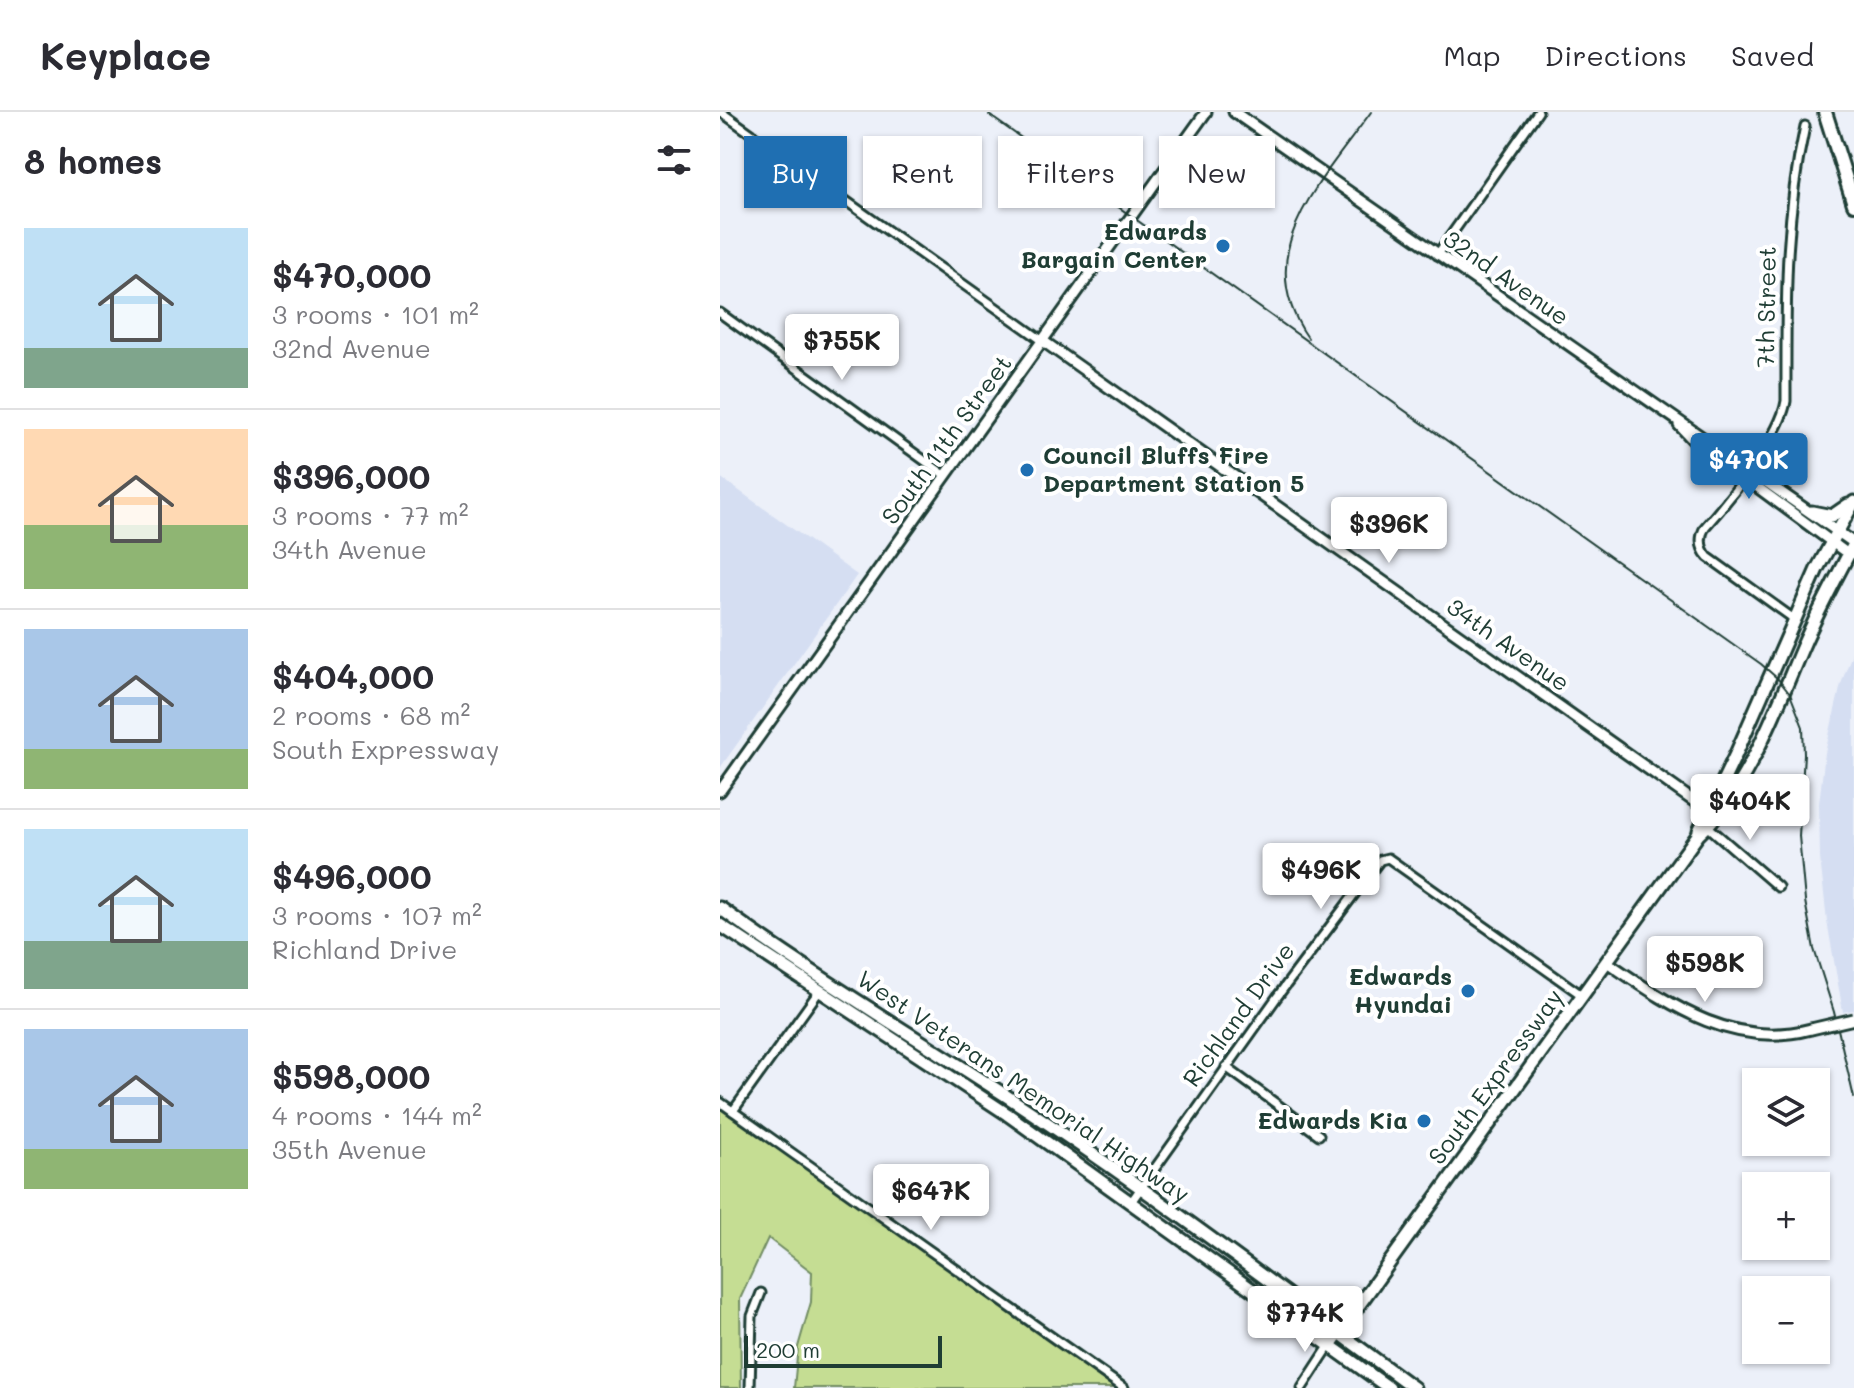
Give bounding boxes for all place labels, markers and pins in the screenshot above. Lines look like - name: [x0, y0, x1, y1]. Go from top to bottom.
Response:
- place label: Edwards Bargain Center: [1021, 215, 1207, 274]
- marker: Edwards Bargain Center: [1214, 237, 1232, 255]
- pin: $755K: [786, 314, 898, 382]
- pin: $470K: [1693, 433, 1805, 501]
- place label: Council Bluffs Fire Department Station 5: [1043, 439, 1304, 498]
- marker: Council Bluffs Fire Department Station 5: [1018, 461, 1036, 479]
- pin: $396K: [1333, 497, 1445, 565]
- pin: $404K: [1694, 774, 1806, 842]
- pin: $496K: [1265, 843, 1377, 911]
- pin: $598K: [1649, 936, 1761, 1004]
- place label: Edwards Hyundai: [1348, 960, 1452, 1019]
- marker: Edwards Hyundai: [1459, 982, 1477, 1000]
- place label: Edwards Kia: [1257, 1104, 1408, 1135]
- marker: Edwards Kia: [1415, 1112, 1433, 1130]
- pin: $647K: [875, 1164, 987, 1232]
- pin: $774K: [1249, 1286, 1361, 1354]

